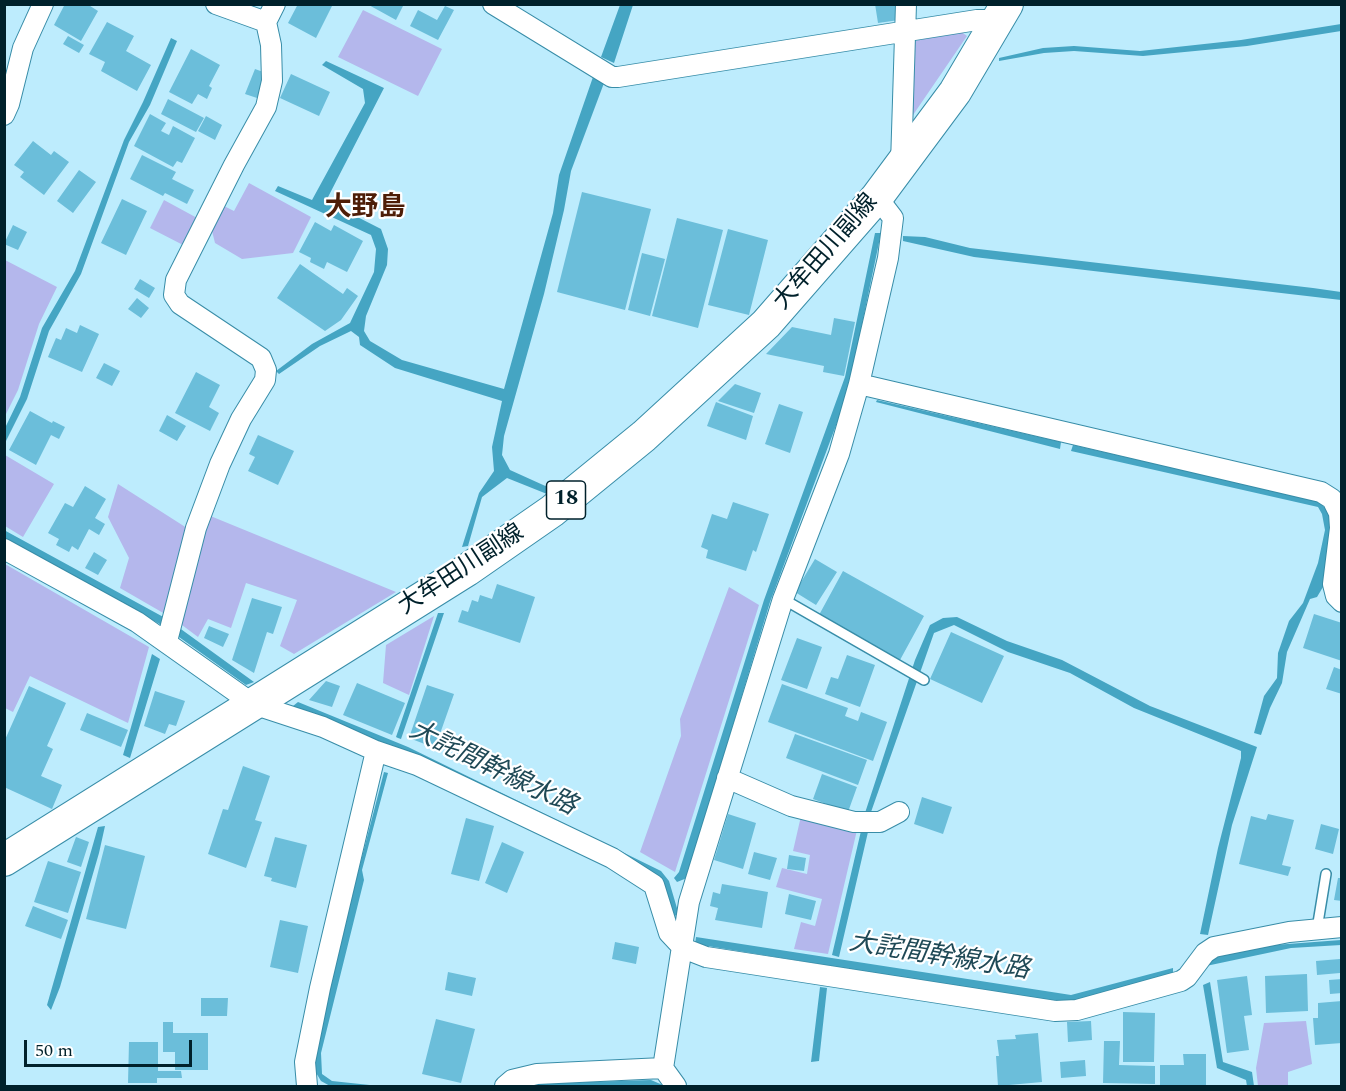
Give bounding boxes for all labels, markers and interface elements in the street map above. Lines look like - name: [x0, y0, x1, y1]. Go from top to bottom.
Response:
- street label: 大牟田川副線: [769, 189, 885, 317]
- district label: 大野島: [325, 194, 405, 226]
- road number: 18: [546, 481, 586, 519]
- street label: 大牟田川副線: [394, 520, 530, 622]
- water label: 大詫間幹線水路: [403, 716, 581, 824]
- water label: 大詫間幹線水路: [847, 928, 1031, 988]
- scale bar: [27, 1028, 195, 1066]
- text: 50 m: [35, 1037, 73, 1064]

